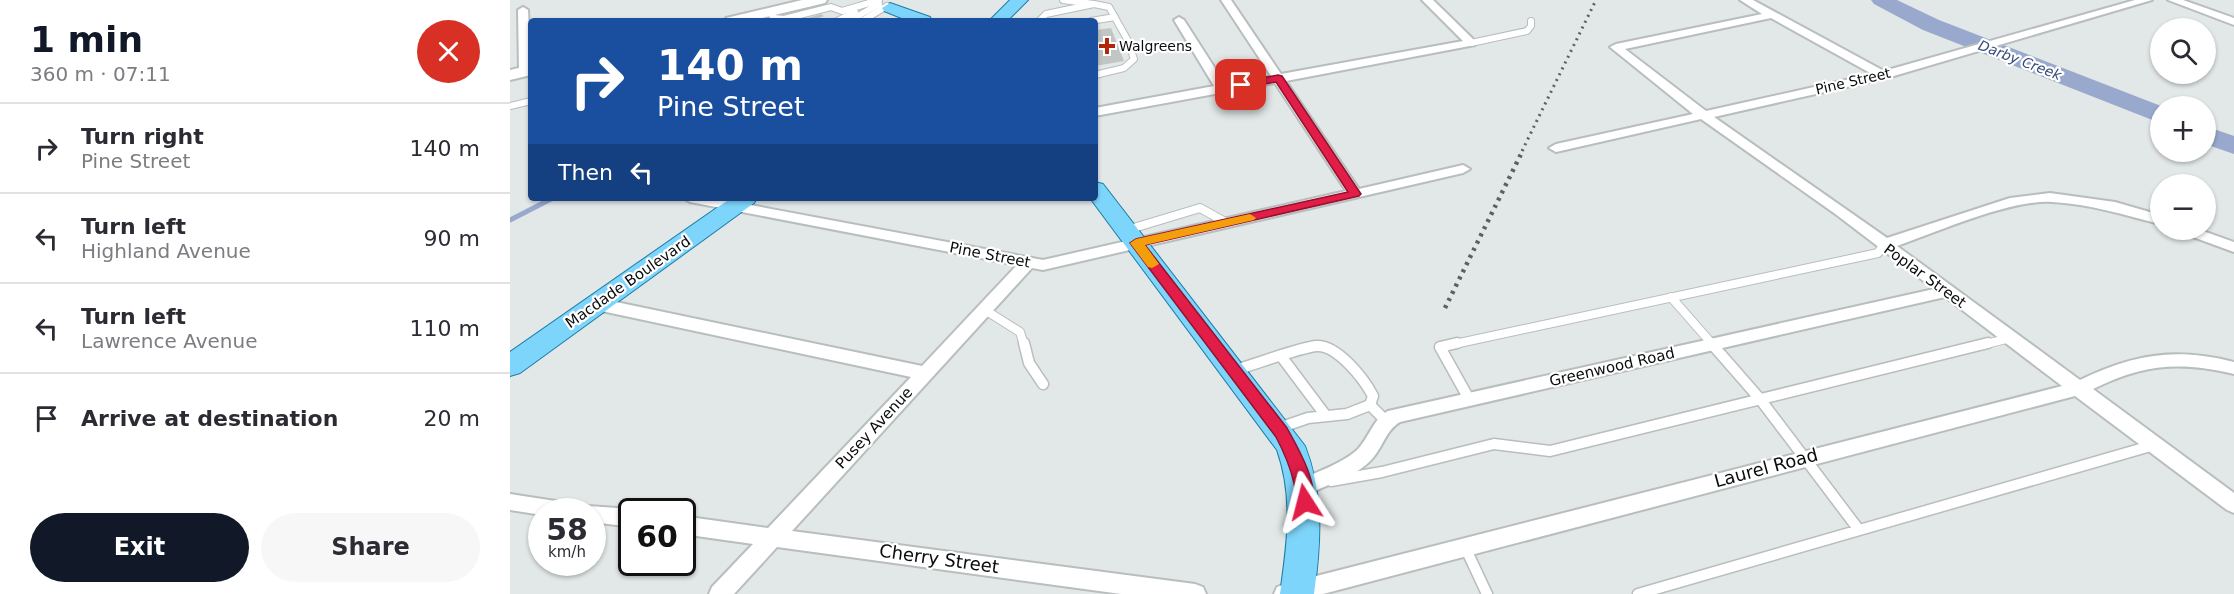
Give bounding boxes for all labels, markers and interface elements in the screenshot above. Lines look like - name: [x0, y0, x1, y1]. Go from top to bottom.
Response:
- map controls: [2150, 18, 2216, 240]
- button: search: [2150, 18, 2216, 84]
- text: 1 min: [30, 19, 143, 60]
- button: close: [417, 20, 480, 83]
- water label: Darby Creek: [1976, 37, 2065, 83]
- place label: Walgreens: [1119, 38, 1192, 54]
- marker: Walgreens: [1100, 39, 1114, 53]
- text: 140 m: [657, 41, 803, 90]
- icon: right: [558, 42, 636, 120]
- pin: [1215, 59, 1266, 110]
- text: 360 m · 07:11: [30, 62, 171, 86]
- street label: Pine Street: [1814, 64, 1893, 97]
- icon: arrive: [1224, 68, 1257, 101]
- text: Pine Street: [657, 91, 805, 122]
- button: +: [2150, 96, 2216, 162]
- text: Turn right: [81, 124, 204, 149]
- icon: right: [30, 132, 63, 165]
- text: 140 m: [410, 136, 480, 161]
- text: Pine Street: [81, 149, 190, 173]
- icon: left: [625, 156, 658, 189]
- text: Then: [558, 160, 613, 185]
- button: −: [2150, 174, 2216, 240]
- text: Turn left: [81, 214, 186, 239]
- icon: left: [30, 222, 63, 255]
- text: 90 m: [424, 226, 480, 251]
- street label: Macdade Boulevard: [562, 232, 694, 332]
- street label: Pine Street: [948, 238, 1032, 272]
- text: Highland Avenue: [81, 239, 251, 263]
- street label: Poplar Street: [1880, 240, 1970, 312]
- text: Turn left: [81, 304, 186, 329]
- icon: left: [30, 312, 63, 345]
- text: 110 m: [410, 316, 480, 341]
- text: Lawrence Avenue: [81, 329, 257, 353]
- street label: Greenwood Road: [1548, 344, 1676, 390]
- street label: Pusey Avenue: [832, 384, 916, 472]
- icon: arrive: [30, 402, 63, 435]
- text: Arrive at destination: [81, 406, 338, 431]
- text: 20 m: [424, 406, 480, 431]
- street label: Laurel Road: [1712, 444, 1820, 491]
- position arrow: [1273, 470, 1337, 534]
- speed limit sign: 60: [618, 498, 696, 576]
- text: 58: [546, 512, 588, 547]
- button: Exit: [30, 513, 249, 582]
- button: Share: [261, 513, 480, 582]
- street label: Cherry Street: [878, 540, 1000, 577]
- text: km/h: [548, 543, 586, 561]

